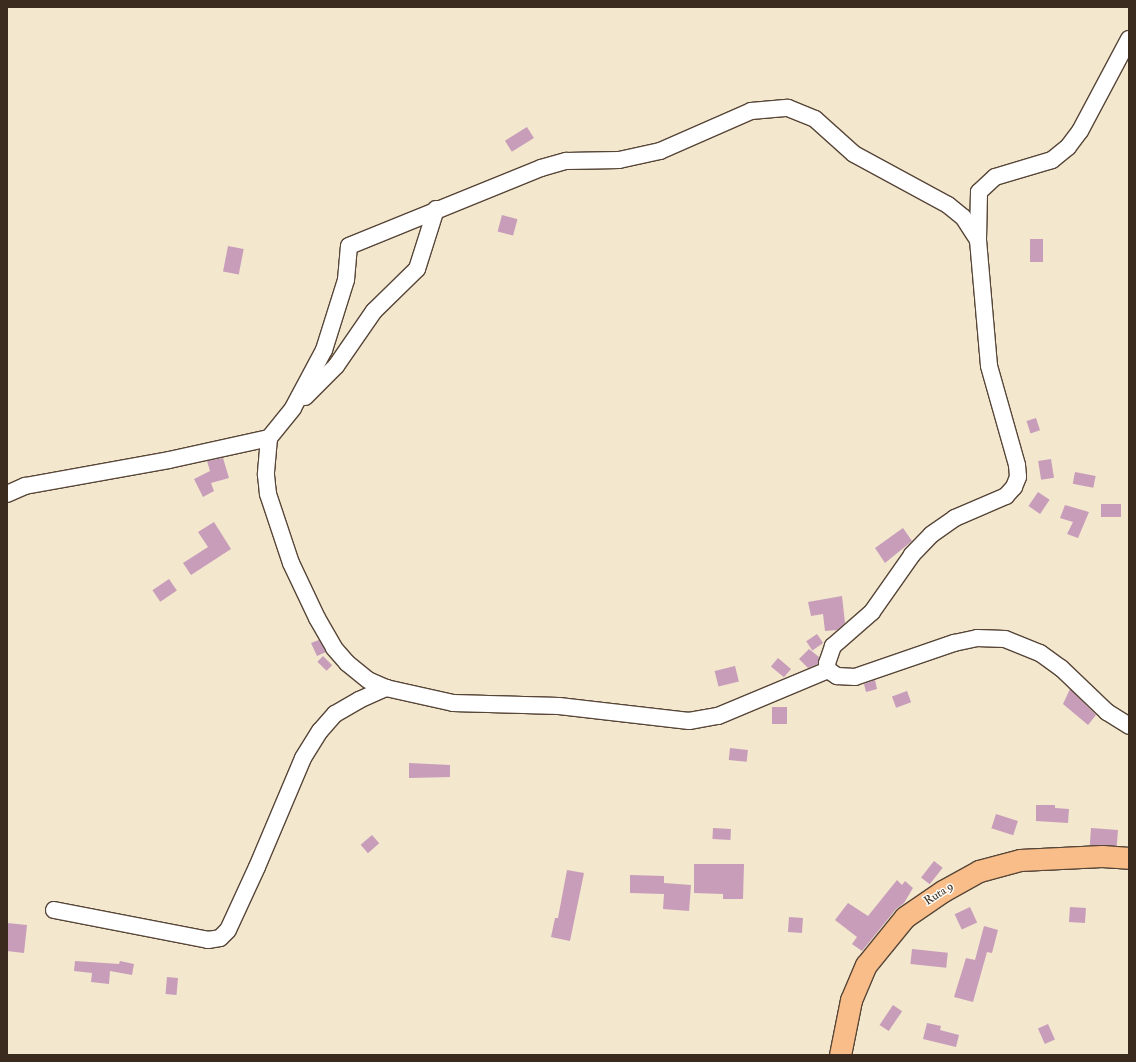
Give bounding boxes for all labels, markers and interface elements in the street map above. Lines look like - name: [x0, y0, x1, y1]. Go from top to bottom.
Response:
- street label: Ruta 9: [922, 879, 956, 909]

